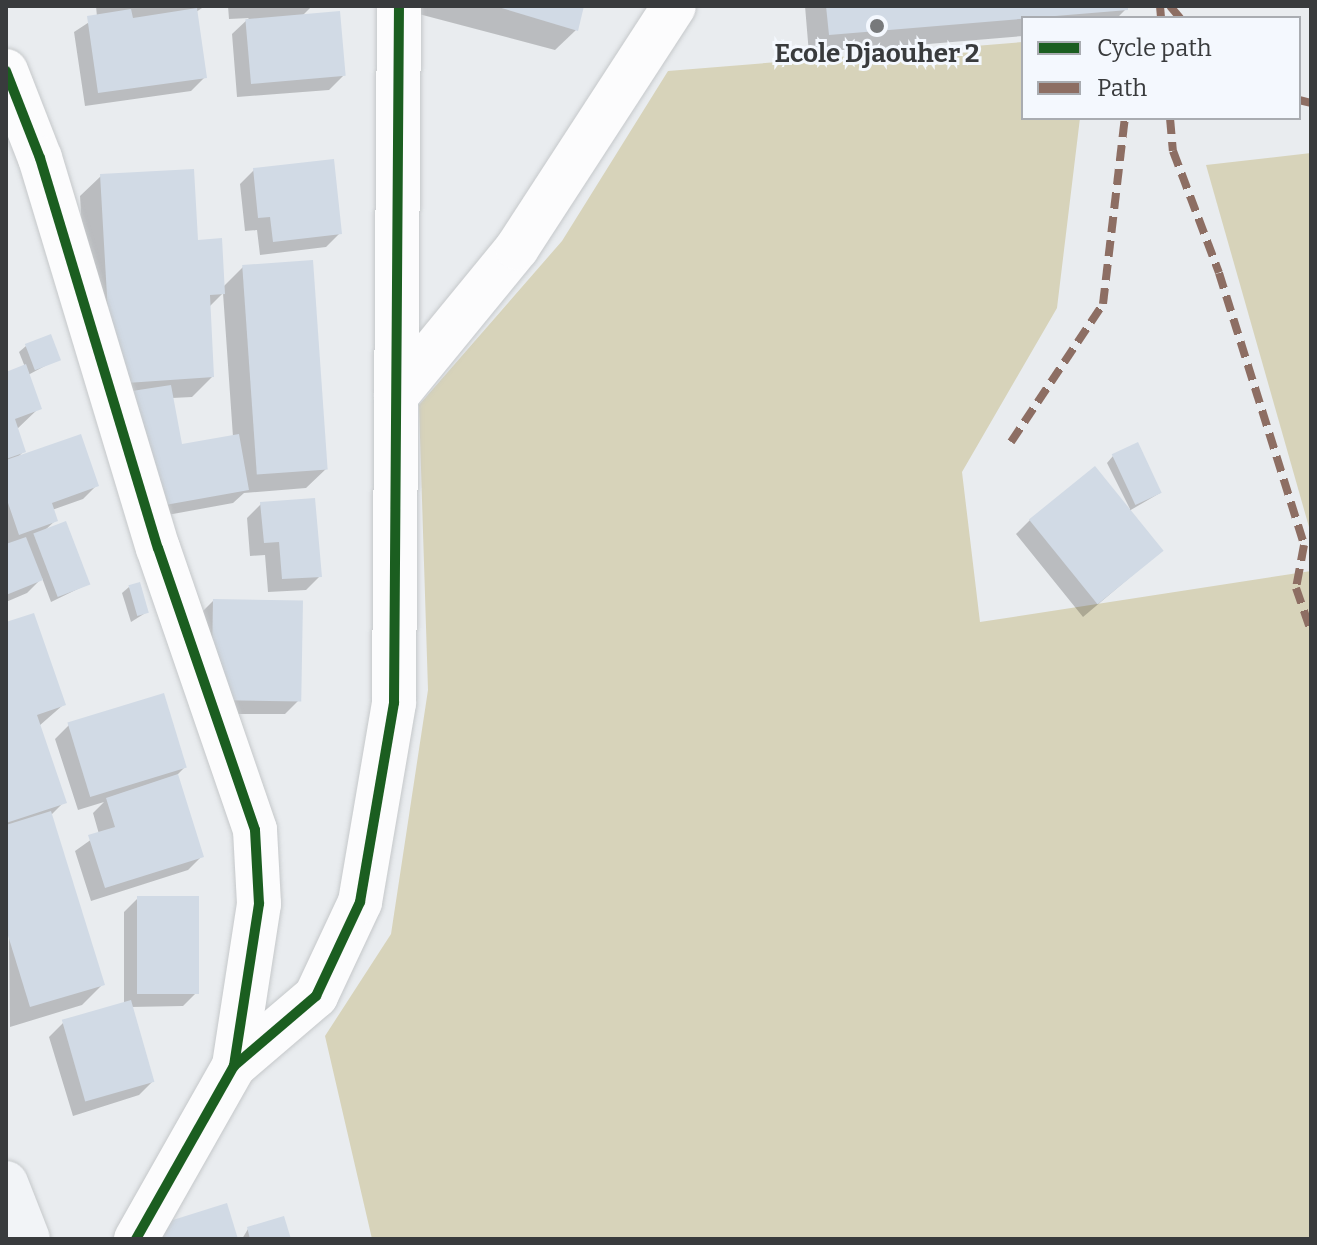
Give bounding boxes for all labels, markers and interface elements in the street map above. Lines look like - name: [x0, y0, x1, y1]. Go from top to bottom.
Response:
- legend: [1021, 16, 1301, 120]
- marker: Ecole Djaouher 2: [868, 17, 886, 35]
- text: Cycle path: [1097, 34, 1212, 62]
- place label: Ecole Djaouher 2: [775, 38, 979, 70]
- text: Path: [1097, 74, 1147, 102]

